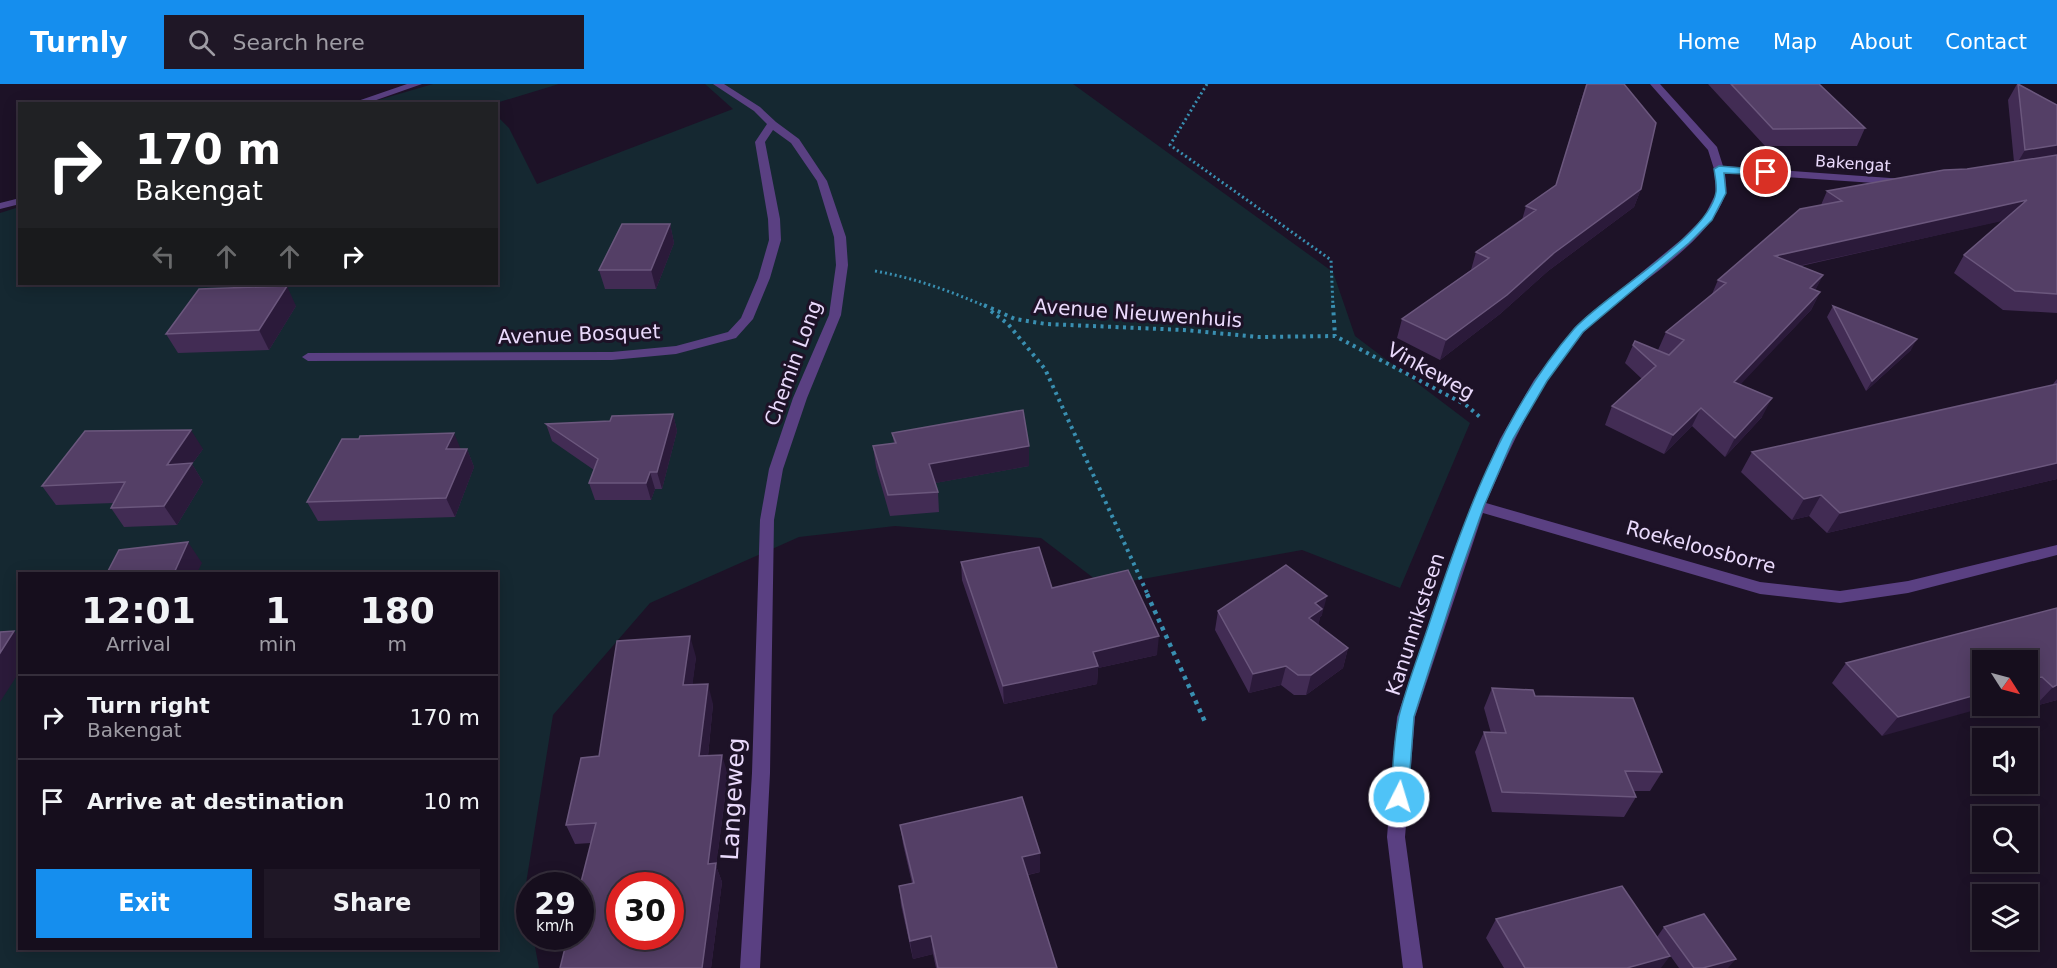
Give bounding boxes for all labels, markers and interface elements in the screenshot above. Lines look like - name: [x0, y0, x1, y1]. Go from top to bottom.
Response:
- search box: [164, 15, 584, 69]
- text: Turnly: [30, 26, 128, 59]
- icon: search: [185, 26, 218, 59]
- text: Search here: [233, 30, 365, 55]
- text: Home: [1678, 30, 1740, 54]
- text: Map: [1773, 30, 1817, 54]
- text: About: [1850, 30, 1912, 54]
- text: Contact: [1945, 30, 2027, 54]
- text: 170 m: [135, 125, 281, 174]
- icon: right: [36, 126, 114, 204]
- pin: [1740, 146, 1791, 197]
- street label: Bakengat: [1815, 151, 1891, 176]
- icon: arrive: [1749, 155, 1782, 188]
- text: Bakengat: [135, 175, 263, 206]
- icon: left: [147, 240, 180, 273]
- icon: ahead: [210, 240, 243, 273]
- icon: ahead: [273, 240, 306, 273]
- icon: right: [336, 240, 369, 273]
- street label: Avenue Nieuwenhuis: [1033, 294, 1243, 332]
- street label: Chemin Long: [759, 297, 827, 429]
- street label: Avenue Bosquet: [497, 319, 661, 349]
- street label: Vinkeweg: [1383, 337, 1479, 405]
- street label: Roekeloosborre: [1623, 515, 1779, 579]
- street label: Kanunniksteen: [1381, 550, 1449, 698]
- text: 12:01: [81, 590, 196, 631]
- text: 1: [265, 590, 290, 631]
- text: 180: [360, 590, 435, 631]
- text: Arrival: [106, 632, 171, 656]
- text: min: [259, 632, 297, 656]
- text: m: [388, 632, 407, 656]
- north arrow: [1972, 650, 2038, 716]
- map controls: [1972, 650, 2038, 950]
- text: Turn right: [87, 693, 210, 718]
- icon: right: [36, 701, 69, 734]
- text: 170 m: [410, 705, 480, 730]
- text: Bakengat: [87, 718, 182, 742]
- button: sound: [1972, 728, 2038, 794]
- street label: Langeweg: [716, 737, 750, 861]
- position arrow: [1367, 765, 1431, 829]
- icon: arrive: [36, 785, 69, 818]
- text: Arrive at destination: [87, 789, 344, 814]
- text: 10 m: [424, 789, 480, 814]
- button: search: [1972, 806, 2038, 872]
- button: Exit: [36, 869, 252, 938]
- button: Share: [264, 869, 480, 938]
- speed limit sign: 30: [606, 872, 684, 950]
- button: layers: [1972, 884, 2038, 950]
- text: 29: [534, 886, 576, 921]
- text: km/h: [536, 917, 574, 935]

